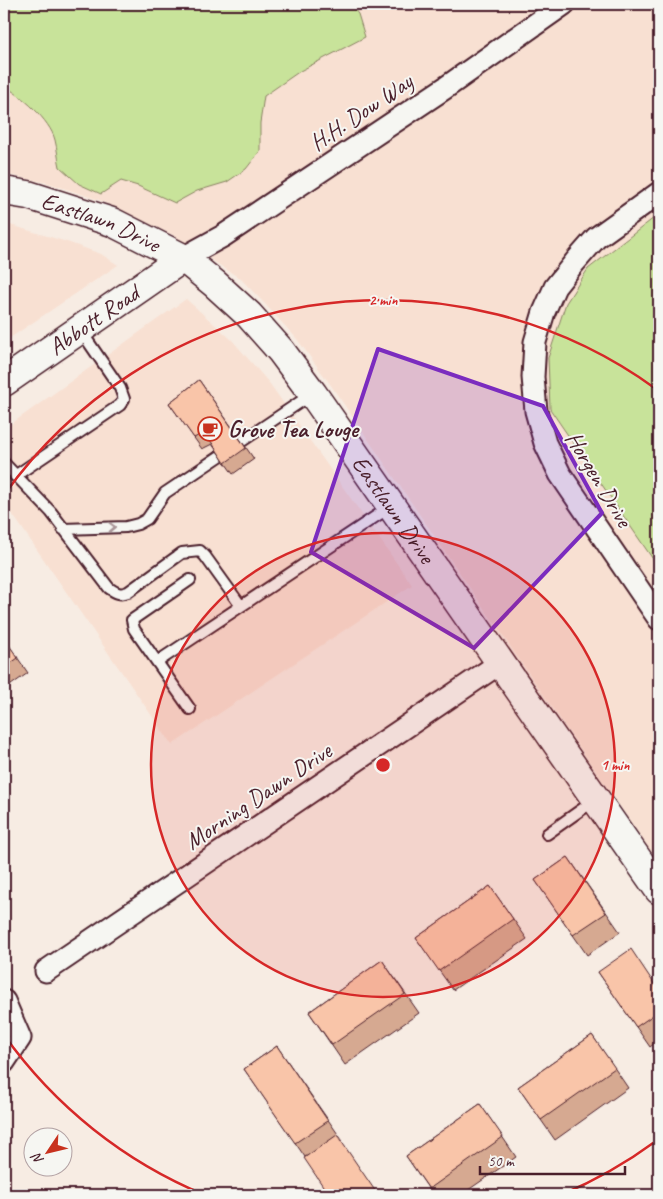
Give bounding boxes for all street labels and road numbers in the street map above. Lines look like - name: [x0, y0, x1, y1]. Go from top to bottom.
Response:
- street label: H.H. Dow Way: [304, 66, 420, 157]
- street label: Eastlawn Drive: [38, 185, 167, 260]
- street label: Abbott Road: [42, 276, 148, 362]
- street label: Horgen Drive: [559, 426, 640, 534]
- street label: Eastlawn Drive: [346, 450, 443, 571]
- street label: Morning Dawn Drive: [179, 735, 339, 856]

